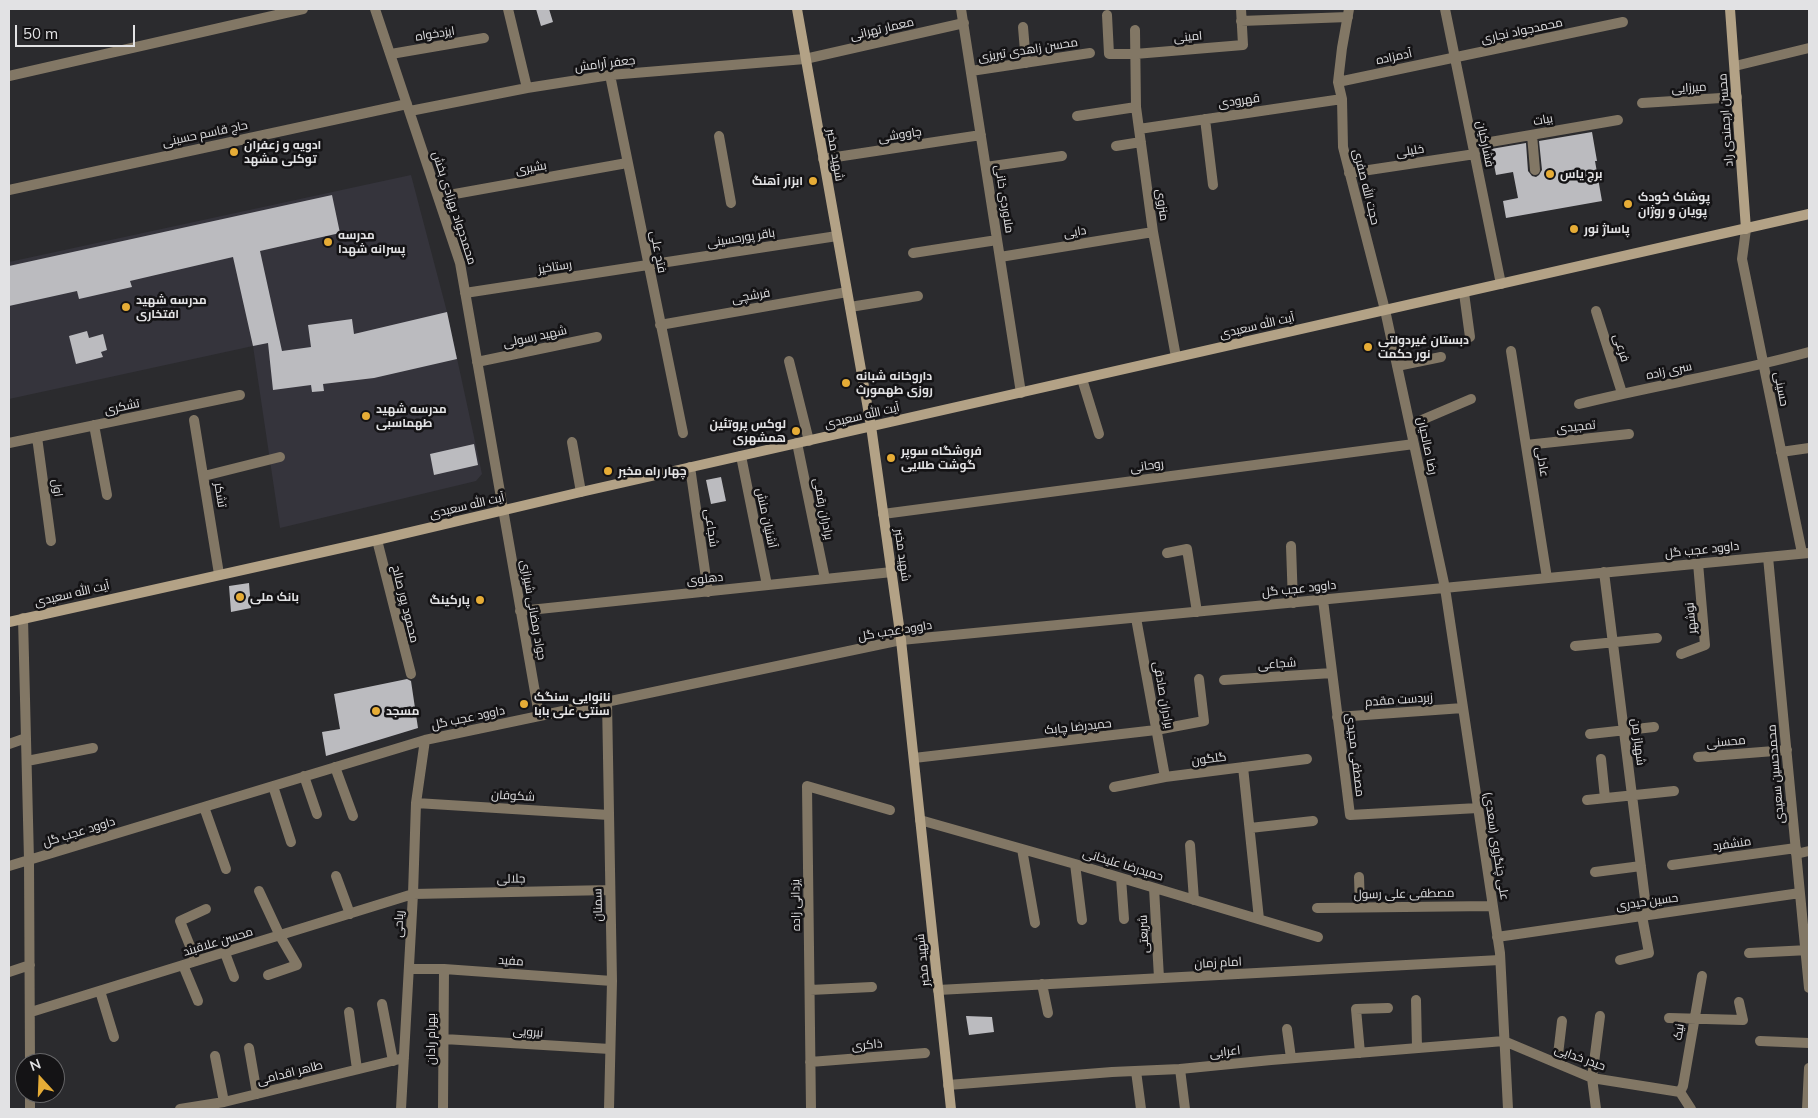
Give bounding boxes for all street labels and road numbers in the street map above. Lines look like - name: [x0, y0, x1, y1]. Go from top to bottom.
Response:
- street label: معمار تهرانی: [849, 15, 915, 43]
- street label: محمدجواد نجاری: [1480, 15, 1564, 47]
- street label: ایزدخواه: [414, 24, 456, 44]
- street label: امینی: [1173, 29, 1203, 45]
- street label: محسن زاهدی تبریزی: [977, 35, 1079, 65]
- street label: آدمزاده: [1375, 46, 1413, 68]
- street label: جعفر آرامش: [574, 53, 636, 75]
- street label: محسن ارجمندی راد: [1716, 73, 1736, 167]
- street label: میرزایی: [1671, 80, 1707, 96]
- street label: قهرودی: [1217, 91, 1261, 111]
- street label: بیات: [1532, 111, 1554, 129]
- street label: حاج قاسم حسینی: [161, 118, 249, 150]
- street label: فشارکیان: [1473, 120, 1497, 168]
- street label: چاووشی: [877, 124, 923, 146]
- street label: شهید مخبر: [823, 128, 847, 182]
- street label: خلیلی: [1395, 142, 1425, 160]
- street label: حجت الله صفری: [1350, 148, 1382, 226]
- street label: محمدجواد بهزادی بخش: [429, 150, 479, 266]
- street label: بشیری: [514, 158, 548, 178]
- street label: ملاوردی خانی: [991, 164, 1017, 234]
- street label: منزوی: [1153, 188, 1171, 222]
- street label: دایی: [1063, 223, 1087, 241]
- street label: باقر پورحسینی: [706, 226, 776, 250]
- street label: فتح علی: [647, 230, 669, 274]
- street label: رستاخیز: [537, 257, 573, 277]
- street label: فرشچی: [731, 286, 771, 306]
- street label: آیت الله سعیدی: [1218, 310, 1296, 342]
- street label: شهید رسولی: [502, 323, 568, 351]
- street label: فرعی: [1610, 332, 1632, 364]
- street label: سری زاده: [1645, 359, 1693, 383]
- street label: حسینی: [1771, 371, 1791, 407]
- street label: تشکری: [103, 396, 141, 418]
- street label: آیت الله سعیدی: [823, 400, 901, 432]
- street label: رضا صالحیان: [1414, 416, 1440, 476]
- street label: تمجیدی: [1556, 418, 1596, 436]
- street label: عادلی: [1533, 446, 1551, 478]
- street label: روحانی: [1129, 457, 1165, 475]
- street label: برادران رقمی: [810, 477, 836, 541]
- street label: اول: [49, 478, 65, 498]
- street label: تشکر: [211, 482, 229, 508]
- street label: آشتیان منش: [753, 487, 779, 549]
- street label: آیت الله سعیدی: [428, 490, 506, 522]
- street label: شجاعی: [701, 508, 721, 548]
- street label: شهید مخبر: [891, 528, 913, 582]
- street label: داوود عجب گل: [1664, 539, 1740, 561]
- street label: جواد رمضانی شیرازی: [517, 559, 549, 661]
- street label: محمود پور صالح: [388, 564, 422, 644]
- street label: دهلوی: [686, 570, 724, 588]
- street label: آیت الله سعیدی: [33, 578, 111, 610]
- street label: داوود عجب گل: [1261, 578, 1337, 600]
- street label: نوشهر: [1682, 602, 1700, 634]
- street label: داوود عجب گل: [857, 618, 933, 644]
- street label: شجاعی: [1257, 655, 1297, 673]
- street label: برادران صادقی: [1150, 660, 1176, 730]
- street label: زبردست مقدم: [1365, 690, 1433, 710]
- street label: داوود عجب گل: [430, 703, 506, 733]
- street label: مصطفی مجیدی: [1343, 712, 1367, 798]
- street label: حمیدرضا چابک: [1044, 716, 1112, 738]
- street label: شهباز من: [1628, 718, 1648, 766]
- street label: محمدحسین سعیدی: [1764, 724, 1788, 824]
- street label: محسنی: [1706, 733, 1746, 751]
- street label: گلگون: [1191, 750, 1227, 768]
- street label: شکوفان: [491, 788, 535, 804]
- street label: علی چنگروی (سعدی): [1480, 791, 1512, 901]
- street label: داوود عجب گل: [41, 814, 117, 850]
- street label: منشفرد: [1712, 834, 1752, 854]
- street label: حمیدرضا علیخانی: [1081, 846, 1165, 884]
- street label: جلالی: [497, 872, 525, 886]
- street label: یزدانی زاده: [788, 879, 804, 931]
- street label: مصطفی علی رسول: [1353, 886, 1455, 902]
- street label: سمنان: [591, 888, 605, 922]
- street label: حسین حیدری: [1615, 891, 1679, 913]
- street label: ریاحی: [391, 910, 407, 938]
- street label: شریعتی: [1136, 915, 1152, 953]
- street label: محسن علاقبند: [181, 925, 255, 959]
- street label: شهید مخبر: [913, 933, 933, 987]
- street label: مفید: [498, 953, 524, 969]
- street label: امام زمان: [1194, 955, 1242, 971]
- street label: بهرام رادان: [424, 1013, 438, 1065]
- street label: نیک: [1671, 1023, 1687, 1041]
- street label: نیرویی: [512, 1024, 544, 1040]
- street label: ذاکری: [851, 1036, 883, 1054]
- street label: حیدر خدایی: [1553, 1042, 1607, 1074]
- street label: اعرابی: [1209, 1043, 1241, 1061]
- street label: طاهر اقدامی: [256, 1058, 324, 1088]

